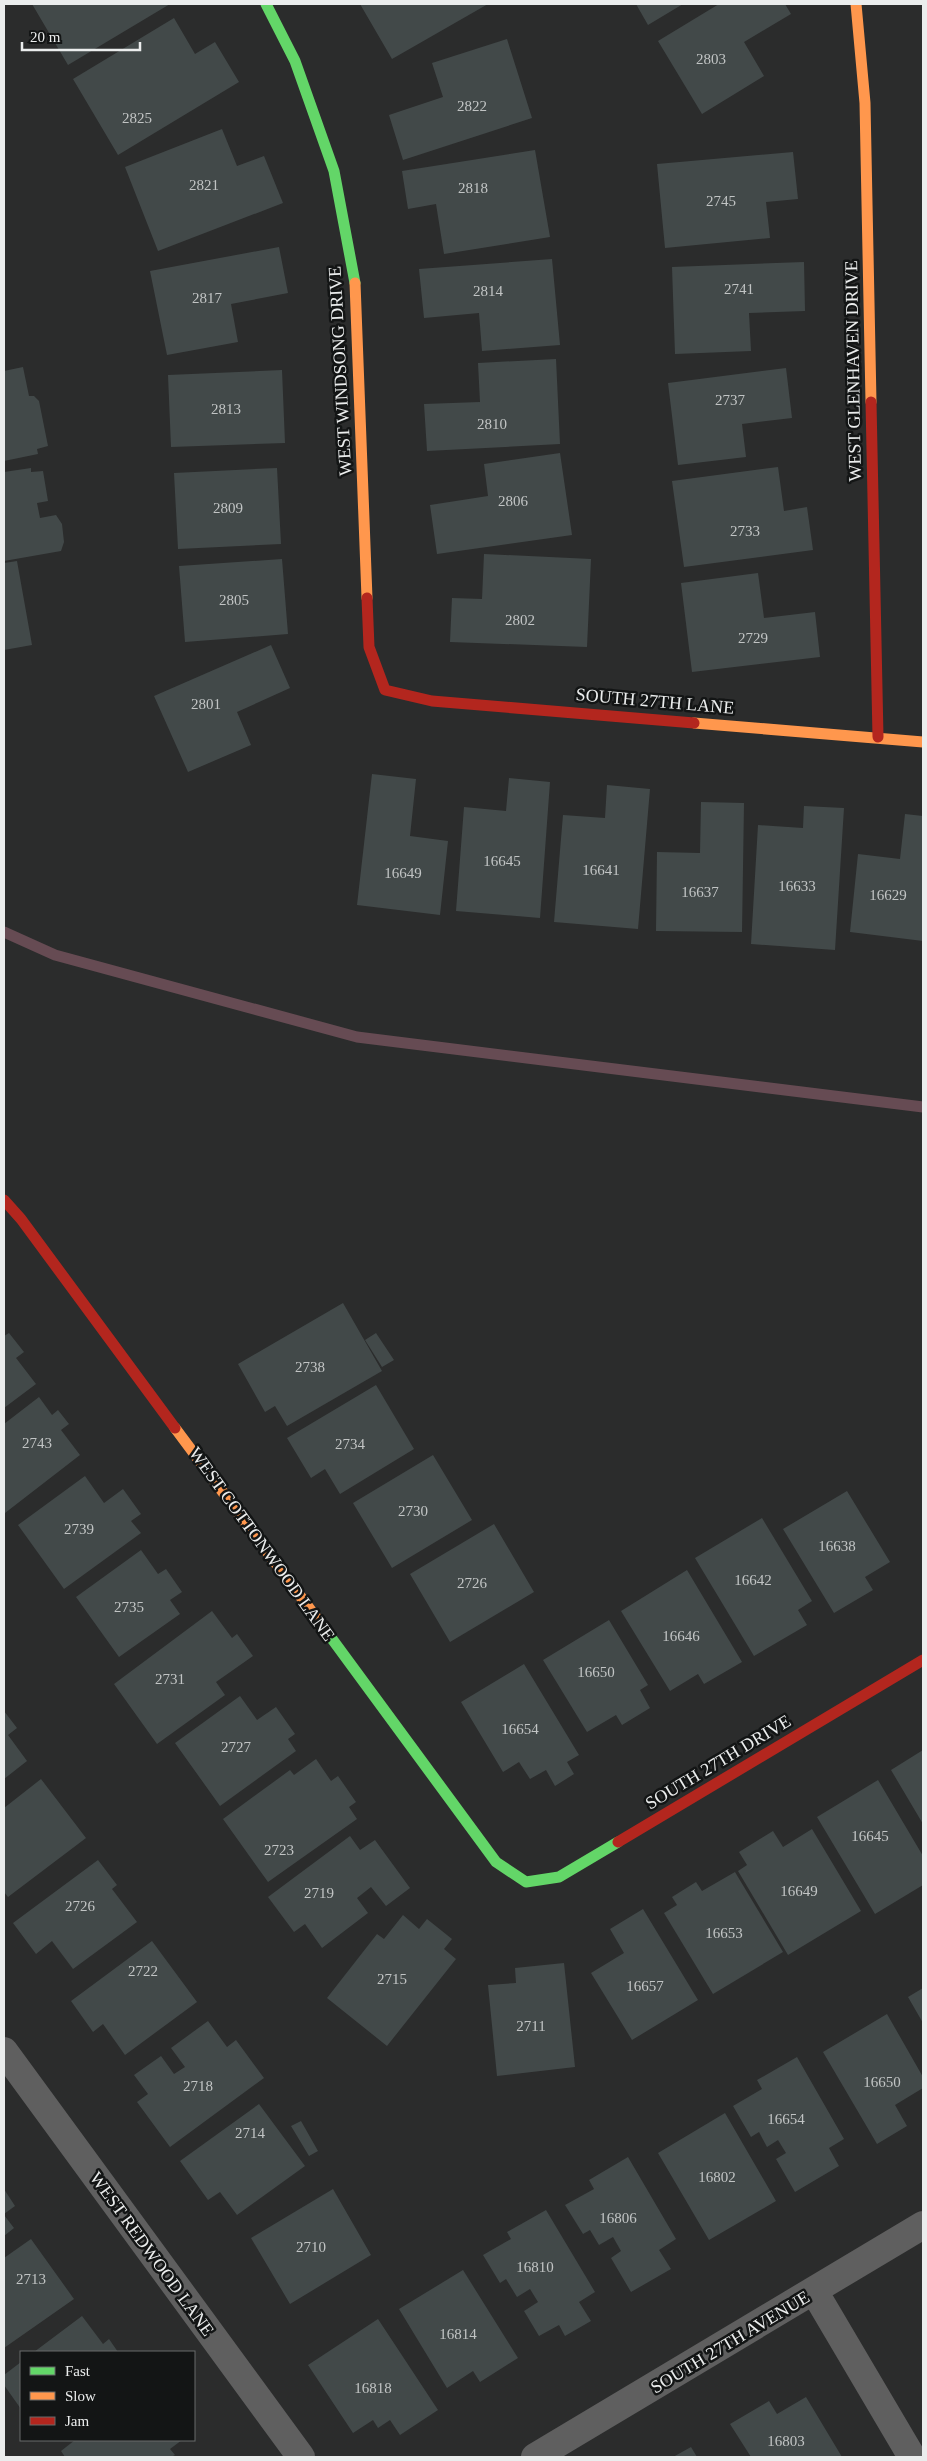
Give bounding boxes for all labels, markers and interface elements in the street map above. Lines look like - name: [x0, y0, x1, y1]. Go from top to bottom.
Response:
- scale bar: [22, 20, 140, 52]
- text: 20 m: [30, 29, 61, 45]
- house number: 2803: [696, 51, 726, 67]
- house number: 2822: [457, 98, 487, 114]
- house number: 2825: [122, 110, 152, 126]
- house number: 2821: [189, 177, 219, 193]
- house number: 2818: [458, 180, 488, 196]
- house number: 2745: [706, 193, 736, 209]
- street label: WEST GLENHAVEN DRIVE: [841, 260, 865, 482]
- street label: WEST WINDSONG DRIVE: [325, 265, 355, 477]
- house number: 2741: [724, 281, 754, 297]
- house number: 2814: [473, 283, 504, 299]
- house number: 2817: [192, 290, 223, 306]
- house number: 2737: [715, 392, 746, 408]
- house number: 2813: [211, 401, 241, 417]
- house number: 2810: [477, 416, 507, 432]
- house number: 2806: [498, 493, 529, 509]
- house number: 2809: [213, 500, 243, 516]
- house number: 2733: [730, 523, 760, 539]
- house number: 2805: [219, 592, 249, 608]
- house number: 2802: [505, 612, 535, 628]
- house number: 2729: [738, 630, 768, 646]
- street label: SOUTH 27TH LANE: [575, 684, 735, 718]
- house number: 2801: [191, 696, 221, 712]
- house number: 16645: [483, 853, 521, 869]
- house number: 16641: [582, 862, 620, 878]
- house number: 16649: [384, 865, 422, 881]
- house number: 16633: [778, 878, 816, 894]
- house number: 16637: [681, 884, 719, 900]
- house number: 16629: [869, 887, 907, 903]
- house number: 2738: [295, 1359, 325, 1375]
- house number: 2743: [22, 1435, 52, 1451]
- house number: 2734: [335, 1436, 366, 1452]
- street label: WEST COTTONWOOD LANE: [185, 1443, 339, 1645]
- house number: 2730: [398, 1503, 428, 1519]
- house number: 2739: [64, 1521, 94, 1537]
- house number: 16638: [818, 1538, 856, 1554]
- house number: 16642: [734, 1572, 772, 1588]
- house number: 2726: [457, 1575, 488, 1591]
- house number: 2735: [114, 1599, 144, 1615]
- house number: 16646: [662, 1628, 700, 1644]
- house number: 16650: [577, 1664, 615, 1680]
- house number: 2731: [155, 1671, 185, 1687]
- street label: SOUTH 27TH DRIVE: [642, 1711, 794, 1813]
- house number: 16654: [501, 1721, 539, 1737]
- house number: 2727: [221, 1739, 252, 1755]
- house number: 16645: [851, 1828, 889, 1844]
- house number: 2723: [264, 1842, 294, 1858]
- house number: 16649: [780, 1883, 818, 1899]
- house number: 2719: [304, 1885, 334, 1901]
- house number: 2726: [65, 1898, 96, 1914]
- house number: 16653: [705, 1925, 743, 1941]
- house number: 2722: [128, 1963, 158, 1979]
- house number: 2715: [377, 1971, 407, 1987]
- house number: 16657: [626, 1978, 664, 1994]
- house number: 2711: [516, 2018, 546, 2034]
- house number: 16650: [863, 2074, 901, 2090]
- house number: 2718: [183, 2078, 213, 2094]
- house number: 16654: [767, 2111, 805, 2127]
- house number: 2714: [235, 2125, 266, 2141]
- street label: WEST REDWOOD LANE: [86, 2168, 218, 2340]
- house number: 16802: [698, 2169, 736, 2185]
- house number: 16806: [599, 2210, 637, 2226]
- house number: 2710: [296, 2239, 326, 2255]
- house number: 16810: [516, 2259, 554, 2275]
- house number: 2713: [16, 2271, 46, 2287]
- street label: SOUTH 27TH AVENUE: [647, 2287, 813, 2397]
- house number: 16814: [439, 2326, 477, 2342]
- legend: [20, 2351, 195, 2441]
- text: Fast: [65, 2363, 91, 2379]
- house number: 16818: [354, 2380, 392, 2396]
- text: Slow: [65, 2388, 96, 2404]
- text: Jam: [65, 2413, 89, 2429]
- house number: 16803: [767, 2433, 805, 2449]

